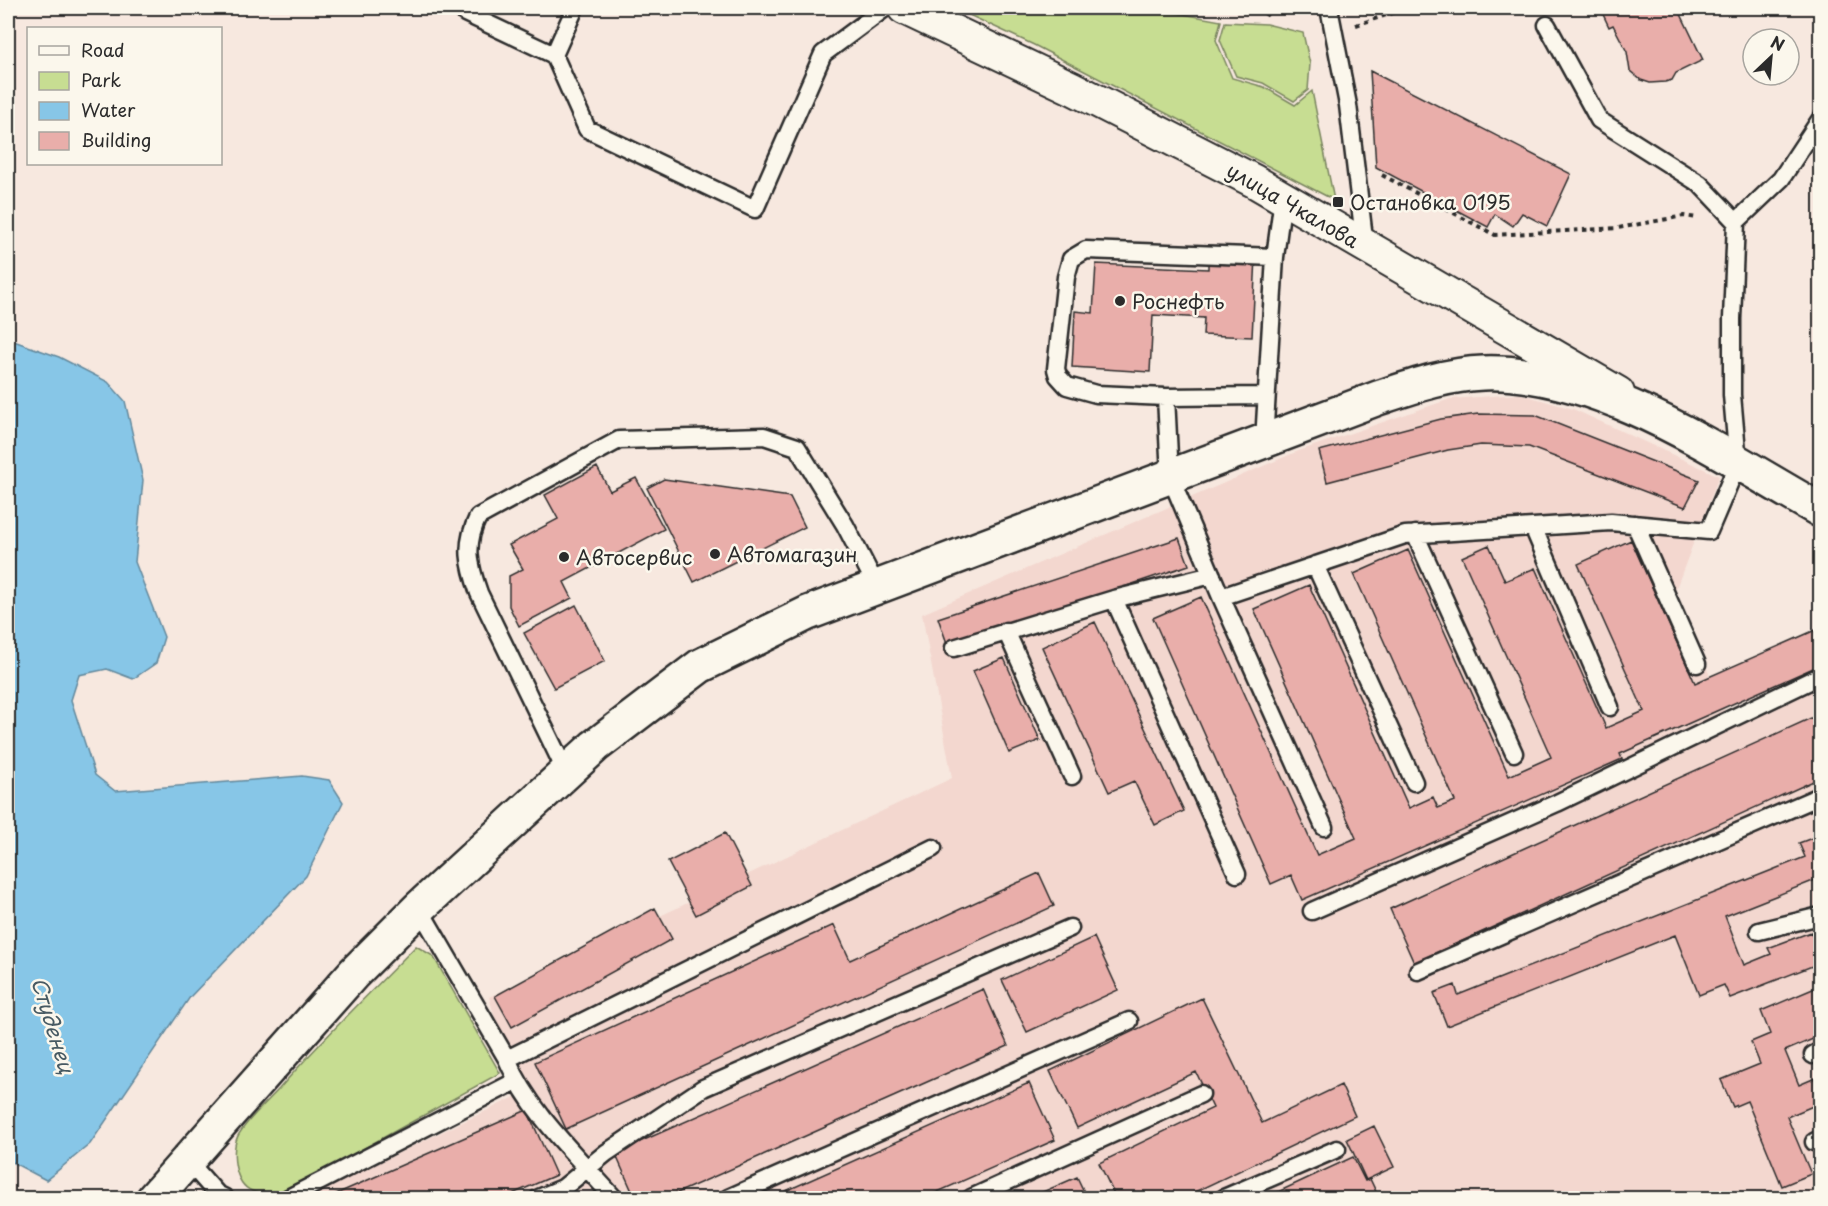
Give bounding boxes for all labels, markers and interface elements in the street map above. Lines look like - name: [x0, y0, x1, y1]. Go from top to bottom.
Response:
- legend: [27, 27, 222, 165]
- north arrow: [1741, 27, 1801, 87]
- text: N: [1767, 29, 1789, 56]
- text: Road: [81, 36, 125, 63]
- text: Park: [81, 66, 121, 93]
- text: Water: [81, 96, 136, 123]
- text: Building: [81, 126, 151, 153]
- street label: улица Чкалова: [1221, 155, 1365, 255]
- place label: Остановка 0195: [1350, 187, 1511, 217]
- marker: Остановка 0195: [1331, 195, 1345, 209]
- place label: Роснефть: [1132, 286, 1225, 316]
- marker: Роснефть: [1113, 294, 1127, 308]
- place label: Автомагазин: [727, 539, 857, 569]
- place label: Автосервис: [576, 542, 692, 572]
- marker: Автомагазин: [708, 547, 722, 561]
- marker: Автосервис: [557, 550, 571, 564]
- water label: Студенец: [24, 973, 84, 1077]

